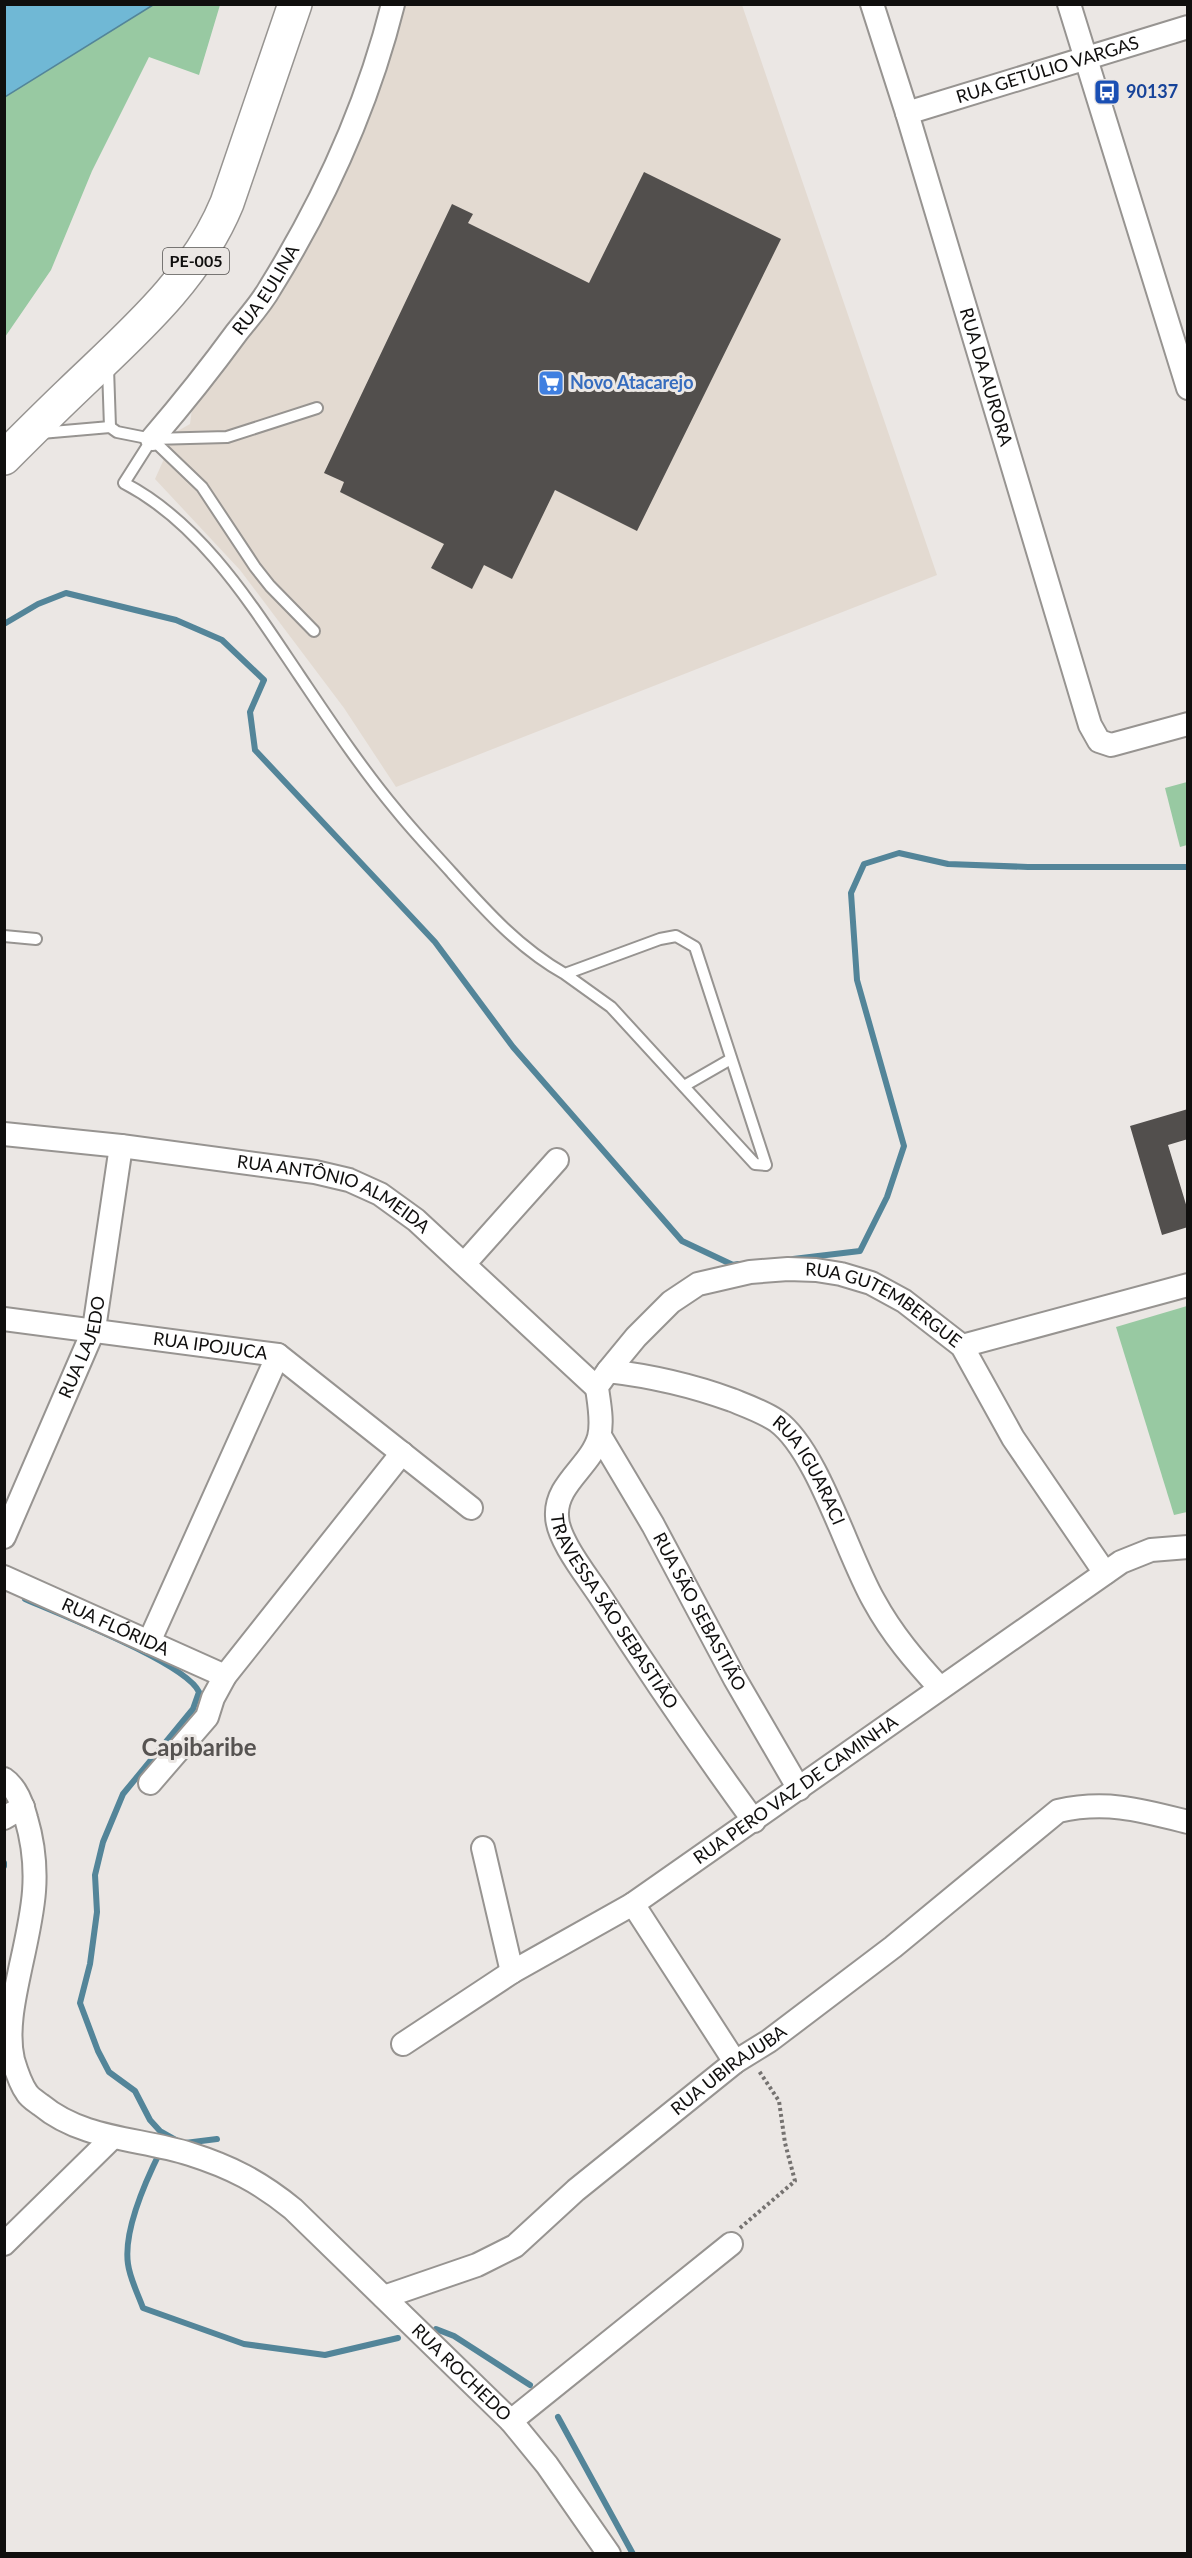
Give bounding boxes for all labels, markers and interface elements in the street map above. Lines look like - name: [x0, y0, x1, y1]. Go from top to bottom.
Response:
- street label: RUA GETÚLIO VARGAS: [953, 31, 1141, 107]
- bus stop icon: 90137: [1092, 77, 1122, 107]
- place label: 90137: [1126, 80, 1178, 102]
- street label: RUA EULINA: [227, 240, 304, 339]
- road number: PE-005: [163, 248, 229, 274]
- street label: RUA DA AURORA: [956, 305, 1018, 449]
- supermarket icon: Novo Atacarejo: [536, 368, 566, 398]
- place label: Novo Atacarejo: [570, 371, 694, 393]
- street label: RUA ANTÔNIO ALMEIDA: [236, 1150, 435, 1238]
- street label: RUA GUTEMBERGUE: [805, 1258, 966, 1352]
- street label: RUA LAJEDO: [53, 1294, 109, 1401]
- street label: RUA IPOJUCA: [152, 1327, 270, 1364]
- street label: RUA IGUARACI: [769, 1410, 850, 1528]
- street label: TRAVESSA SÃO SEBASTIÃO: [547, 1512, 684, 1713]
- street label: RUA SÃO SEBASTIÃO: [649, 1528, 751, 1695]
- street label: RUA FLÓRIDA: [59, 1592, 174, 1660]
- street label: RUA PERO VAZ DE CAMINHA: [689, 1710, 902, 1868]
- district label: Capibaribe: [141, 1732, 257, 1761]
- street label: RUA UBIRAJUBA: [666, 2019, 791, 2119]
- street label: RUA ROCHEDO: [408, 2319, 516, 2425]

